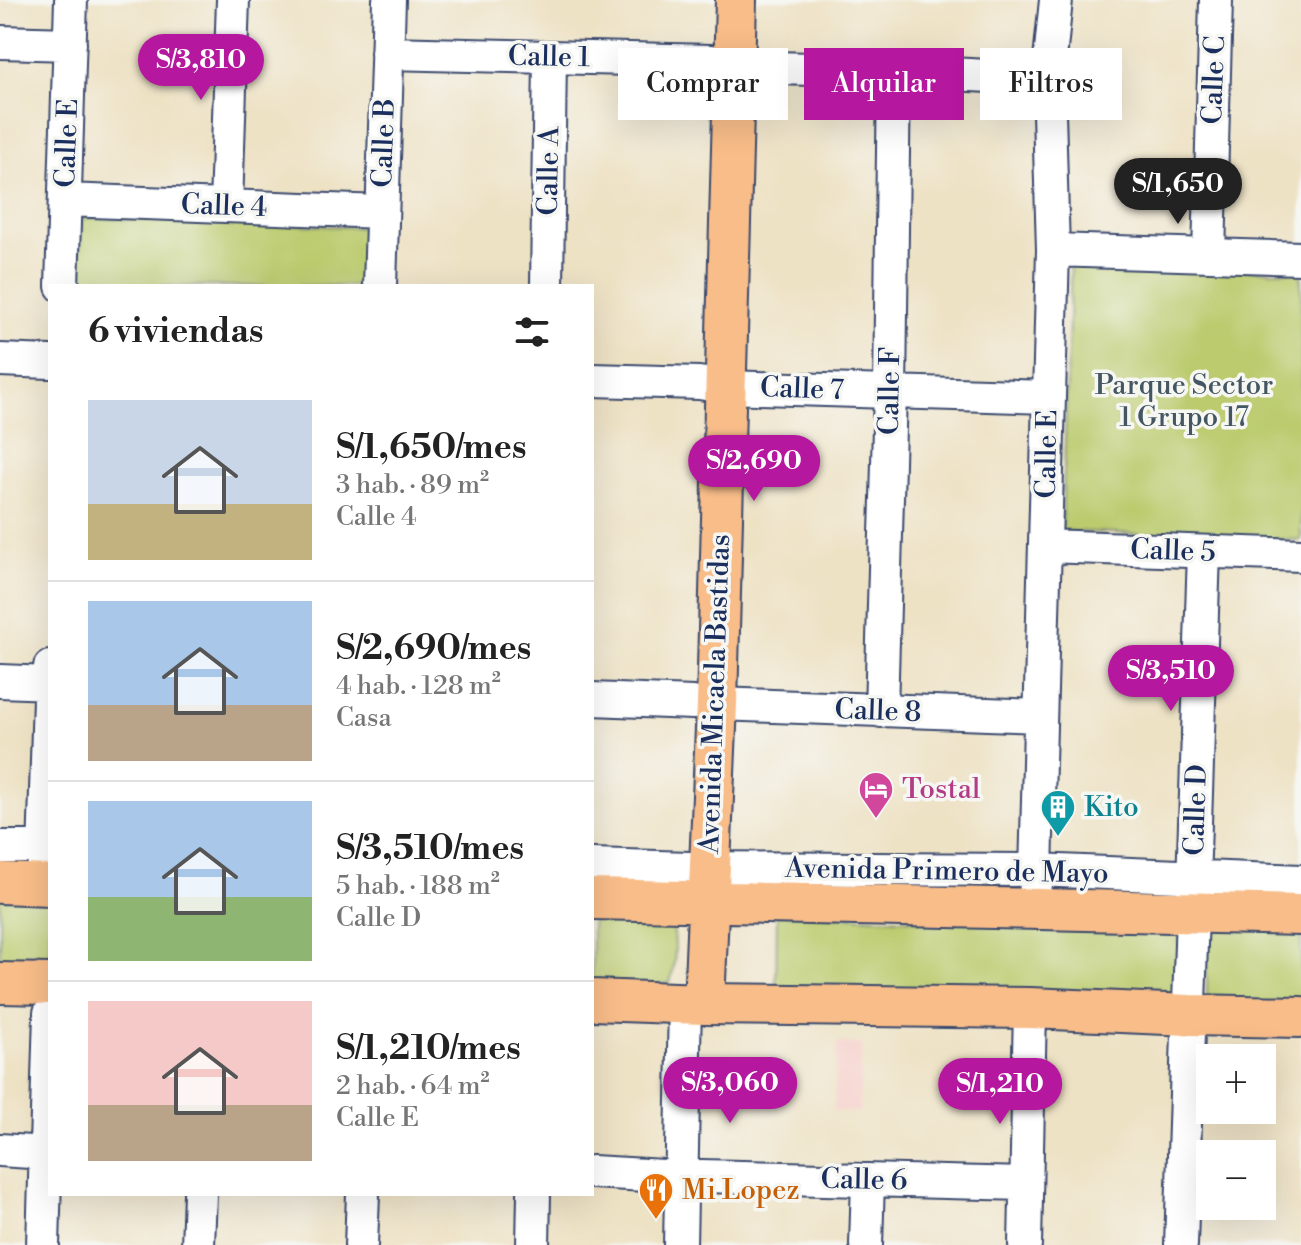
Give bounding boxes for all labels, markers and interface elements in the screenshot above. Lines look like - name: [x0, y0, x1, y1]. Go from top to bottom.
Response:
- pin: S/3,810: [127, 34, 275, 102]
- street label: Calle C: [1195, 35, 1233, 125]
- street label: Calle 1: [508, 39, 590, 75]
- text: S/3,810: [156, 44, 246, 76]
- chip: Comprar: [618, 48, 788, 120]
- chip: Alquilar: [804, 48, 964, 120]
- chip: Filtros: [980, 48, 1122, 120]
- street label: Calle E: [48, 98, 86, 188]
- street label: Calle B: [365, 98, 403, 188]
- street label: Calle A: [531, 125, 567, 216]
- pin: S/1,650: [1104, 158, 1252, 226]
- text: S/1,650: [1132, 168, 1224, 200]
- street label: Calle 4: [180, 187, 268, 225]
- icon: filters: [510, 310, 554, 354]
- text: 6 viviendas: [88, 311, 264, 353]
- street label: Calle F: [872, 347, 908, 435]
- park label: Parque Sector 1 Grupo 17: [1095, 368, 1273, 435]
- street label: Calle 7: [759, 370, 845, 408]
- street label: Calle E: [1029, 409, 1065, 499]
- text: S/1,650/mes: [336, 427, 526, 469]
- icon: home: [152, 432, 248, 528]
- pin: S/2,690: [680, 435, 828, 503]
- text: S/2,690: [706, 445, 802, 477]
- text: 3 hab. · 89 m²: [336, 469, 489, 501]
- text: Calle 4: [336, 501, 416, 533]
- street label: Calle 5: [1130, 532, 1216, 570]
- street label: Avenida Micaela Bastidas: [692, 534, 738, 855]
- text: S/2,690/mes: [336, 628, 531, 670]
- icon: home: [152, 633, 248, 729]
- pin: S/3,510: [1097, 645, 1245, 713]
- text: S/3,510: [1126, 655, 1216, 687]
- text: 4 hab. · 128 m²: [336, 670, 501, 702]
- street label: Calle 8: [834, 692, 922, 730]
- text: Casa: [336, 702, 392, 734]
- street label: Calle D: [1177, 764, 1215, 856]
- hotel icon: Tostal: [857, 770, 895, 820]
- place label: Tostal: [902, 772, 980, 807]
- building icon: Kito: [1039, 788, 1077, 838]
- place label: Kito: [1084, 790, 1139, 825]
- text: S/3,510/mes: [336, 828, 524, 870]
- icon: home: [152, 833, 248, 929]
- street label: Avenida Primero de Mayo: [784, 851, 1109, 891]
- text: 5 hab. · 188 m²: [336, 870, 500, 902]
- text: Calle D: [336, 902, 421, 934]
- text: S/1,210/mes: [336, 1028, 521, 1070]
- icon: home: [152, 1033, 248, 1129]
- map controls: [1196, 1044, 1276, 1220]
- button: +: [1196, 1044, 1276, 1124]
- pin: S/3,060: [656, 1057, 804, 1125]
- pin: S/1,210: [926, 1058, 1074, 1126]
- text: S/3,060: [681, 1067, 779, 1099]
- text: S/1,210: [956, 1068, 1044, 1100]
- text: 2 hab. · 64 m²: [336, 1070, 490, 1102]
- text: Calle E: [336, 1102, 419, 1134]
- button: −: [1196, 1140, 1276, 1220]
- street label: Calle 6: [820, 1162, 908, 1198]
- restaurant icon: Mi Lopez: [637, 1171, 675, 1221]
- place label: Mi Lopez: [682, 1173, 800, 1208]

